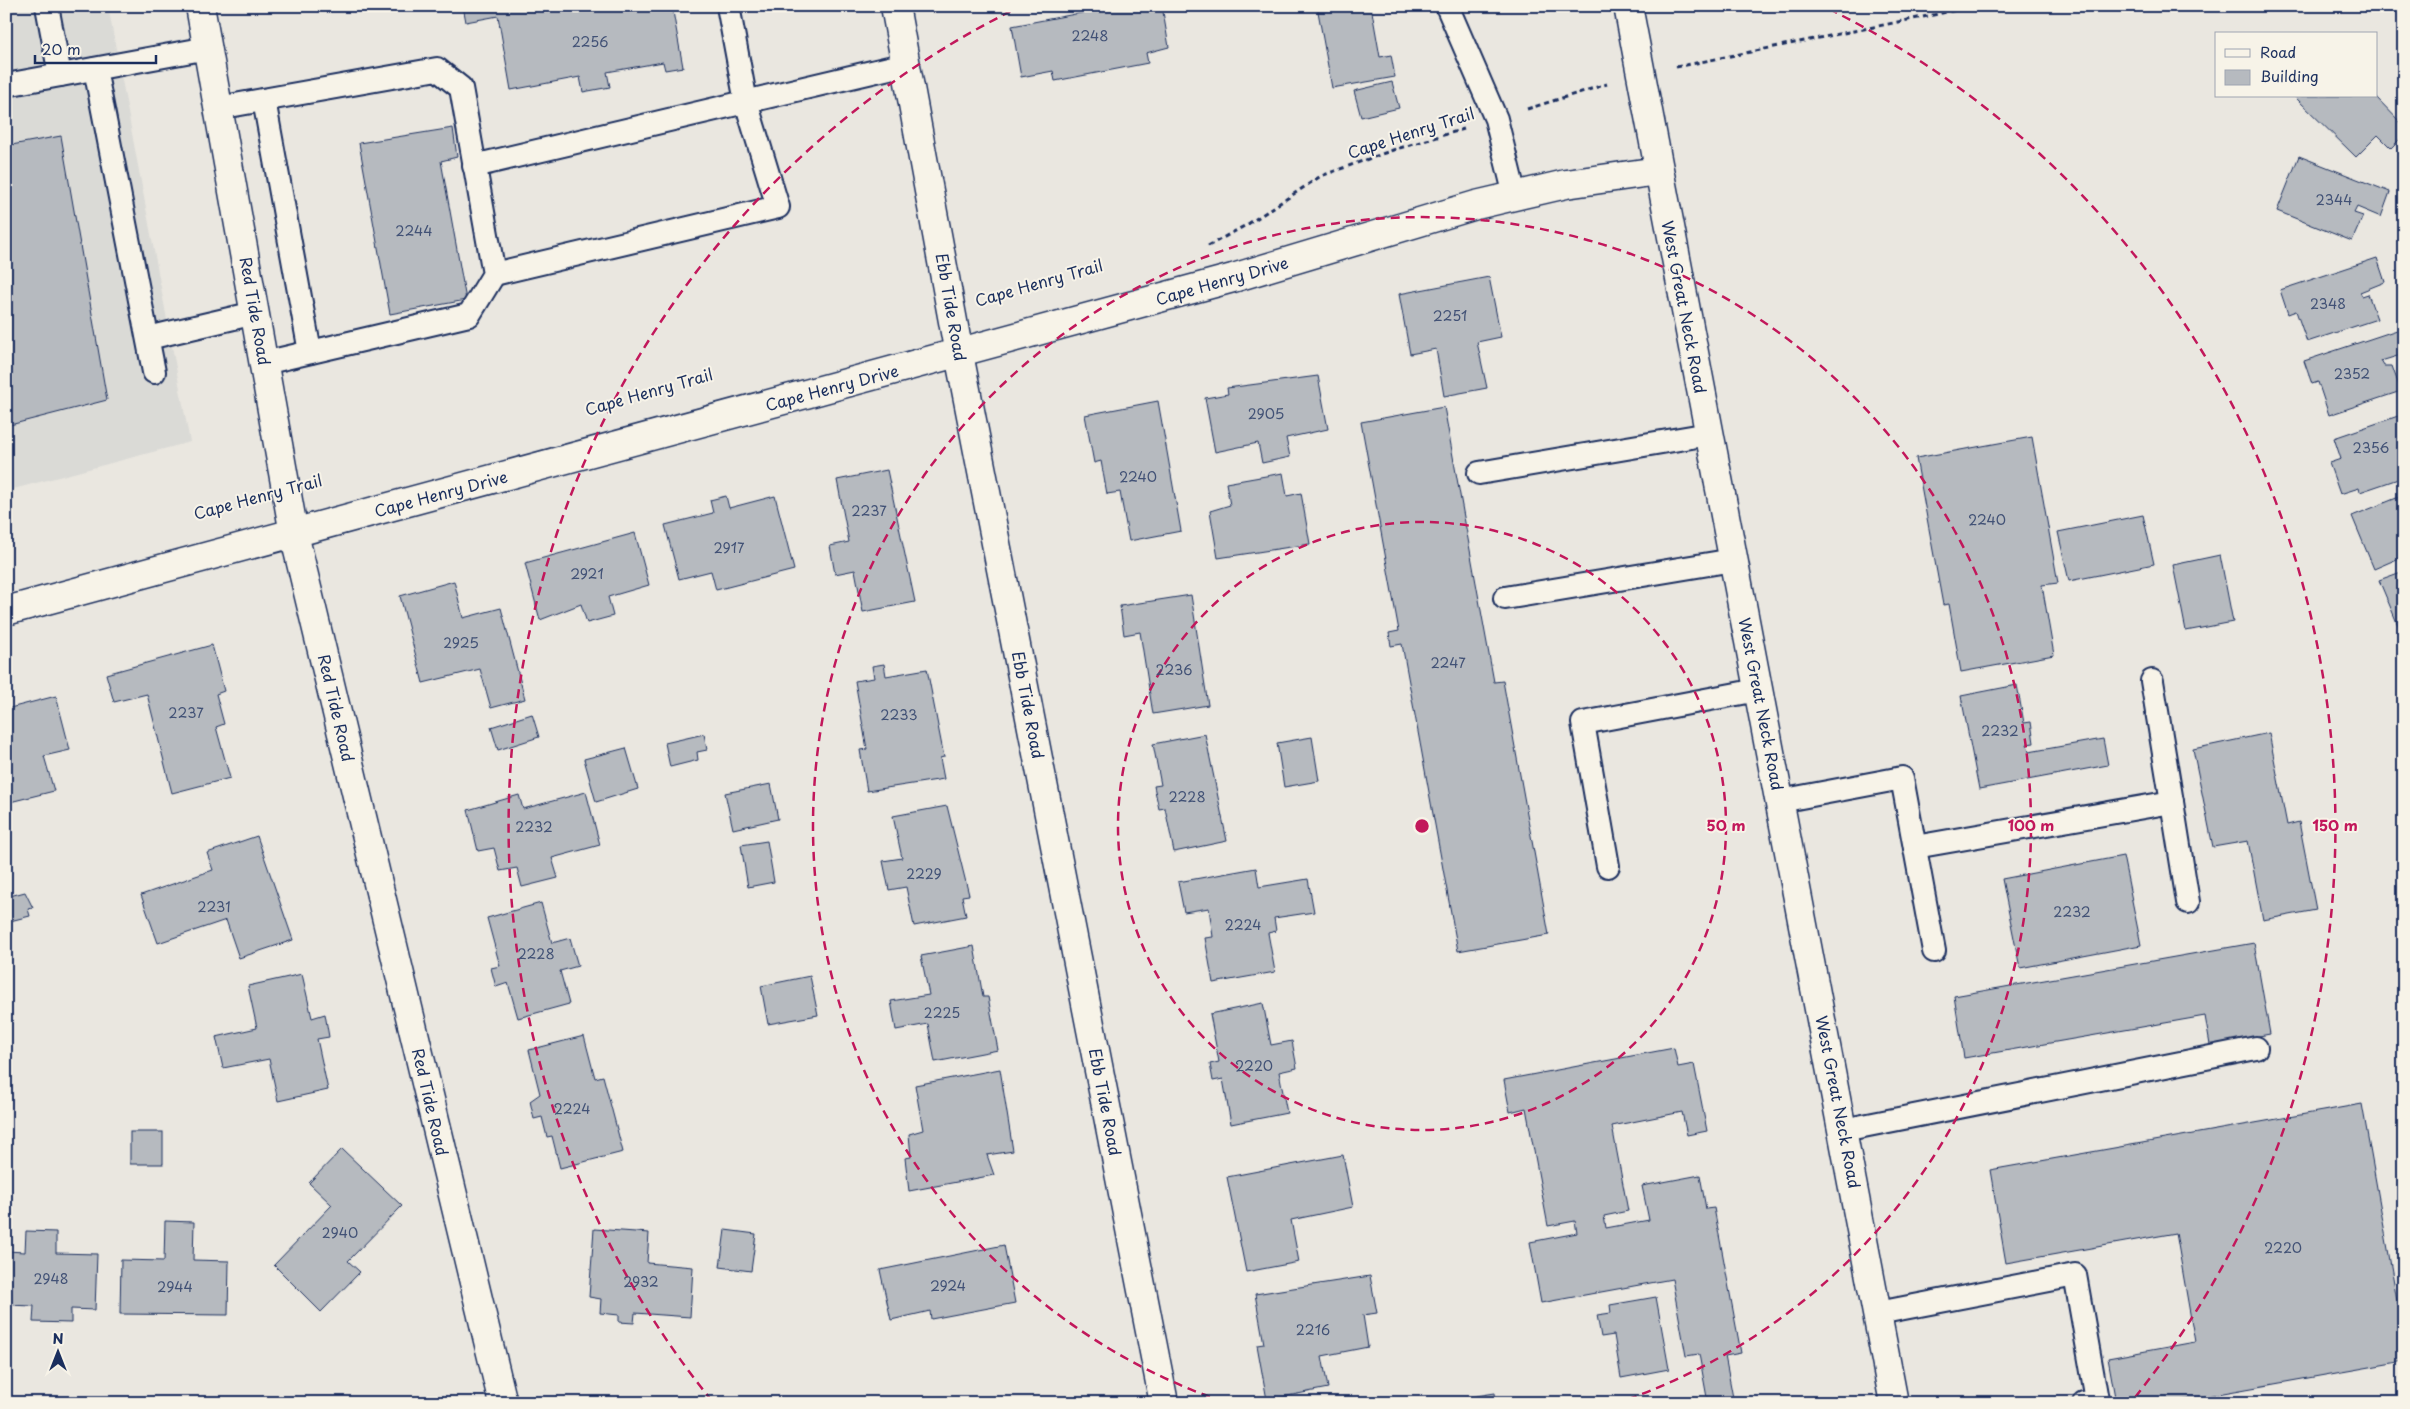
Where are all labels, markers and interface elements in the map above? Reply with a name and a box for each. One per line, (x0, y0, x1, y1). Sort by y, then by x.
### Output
house number: 2248 (1072, 25, 1108, 46)
house number: 2256 (572, 31, 608, 52)
scale bar (35, 32, 156, 64)
legend (2215, 32, 2378, 98)
text: 20 m (42, 37, 81, 60)
text: Road (2260, 40, 2296, 63)
text: Building (2260, 64, 2319, 87)
street label: Cape Henry Trail (1344, 100, 1477, 164)
house number: 2344 (2316, 189, 2352, 210)
street label: West Great Neck Road (1656, 218, 1714, 395)
house number: 2244 (395, 220, 433, 241)
street label: Cape Henry Drive (1153, 250, 1291, 310)
street label: Ebb Tide Road (931, 251, 973, 363)
street label: Cape Henry Trail (972, 252, 1106, 312)
street label: Red Tide Road (235, 255, 277, 367)
house number: 2348 (2310, 293, 2346, 314)
house number: 2251 (1433, 305, 1467, 326)
street label: Cape Henry Drive (762, 358, 901, 416)
street label: Cape Henry Trail (582, 361, 716, 421)
house number: 2352 (2334, 363, 2370, 384)
house number: 2905 (1248, 403, 1284, 424)
house number: 2356 (2353, 437, 2390, 458)
street label: Cape Henry Drive (371, 464, 510, 522)
house number: 2240 (1119, 466, 1157, 487)
street label: Cape Henry Trail (191, 467, 325, 525)
house number: 2237 (851, 500, 887, 521)
house number: 2240 (1968, 509, 2006, 530)
house number: 2917 (714, 537, 745, 558)
house number: 2921 (570, 563, 604, 584)
street label: West Great Neck Road (1733, 615, 1791, 792)
house number: 2925 (443, 632, 479, 653)
street label: Ebb Tide Road (1007, 649, 1051, 761)
street label: Red Tide Road (313, 652, 361, 764)
house number: 2247 (1430, 652, 1466, 673)
house number: 2236 (1155, 659, 1193, 680)
house number: 2237 (168, 702, 204, 723)
house number: 2233 (880, 704, 918, 725)
house number: 2232 (1981, 720, 2019, 741)
house number: 2228 (1168, 786, 1206, 807)
text: 50 m (1707, 813, 1745, 836)
text: 100 m (2008, 813, 2054, 836)
text: 150 m (2312, 813, 2358, 836)
house number: 2232 (515, 816, 553, 837)
centre of rings (1413, 817, 1431, 835)
house number: 2229 (906, 863, 942, 884)
house number: 2231 (197, 896, 231, 917)
house number: 2232 (2053, 901, 2091, 922)
house number: 2224 (1225, 914, 1261, 935)
house number: 2228 (517, 943, 555, 964)
house number: 2225 (924, 1002, 960, 1023)
street label: West Great Neck Road (1810, 1013, 1868, 1190)
street label: Red Tide Road (407, 1046, 455, 1158)
street label: Ebb Tide Road (1084, 1046, 1128, 1158)
house number: 2220 (1235, 1055, 1273, 1076)
house number: 2224 (554, 1098, 590, 1119)
house number: 2940 (322, 1222, 358, 1243)
house number: 2220 (2264, 1237, 2302, 1258)
house number: 2948 (34, 1268, 68, 1289)
house number: 2932 (623, 1271, 659, 1292)
house number: 2924 (930, 1275, 966, 1296)
house number: 2944 (157, 1276, 193, 1297)
house number: 2216 (1296, 1319, 1330, 1340)
north arrow (32, 1326, 82, 1376)
text: N (52, 1328, 64, 1349)

